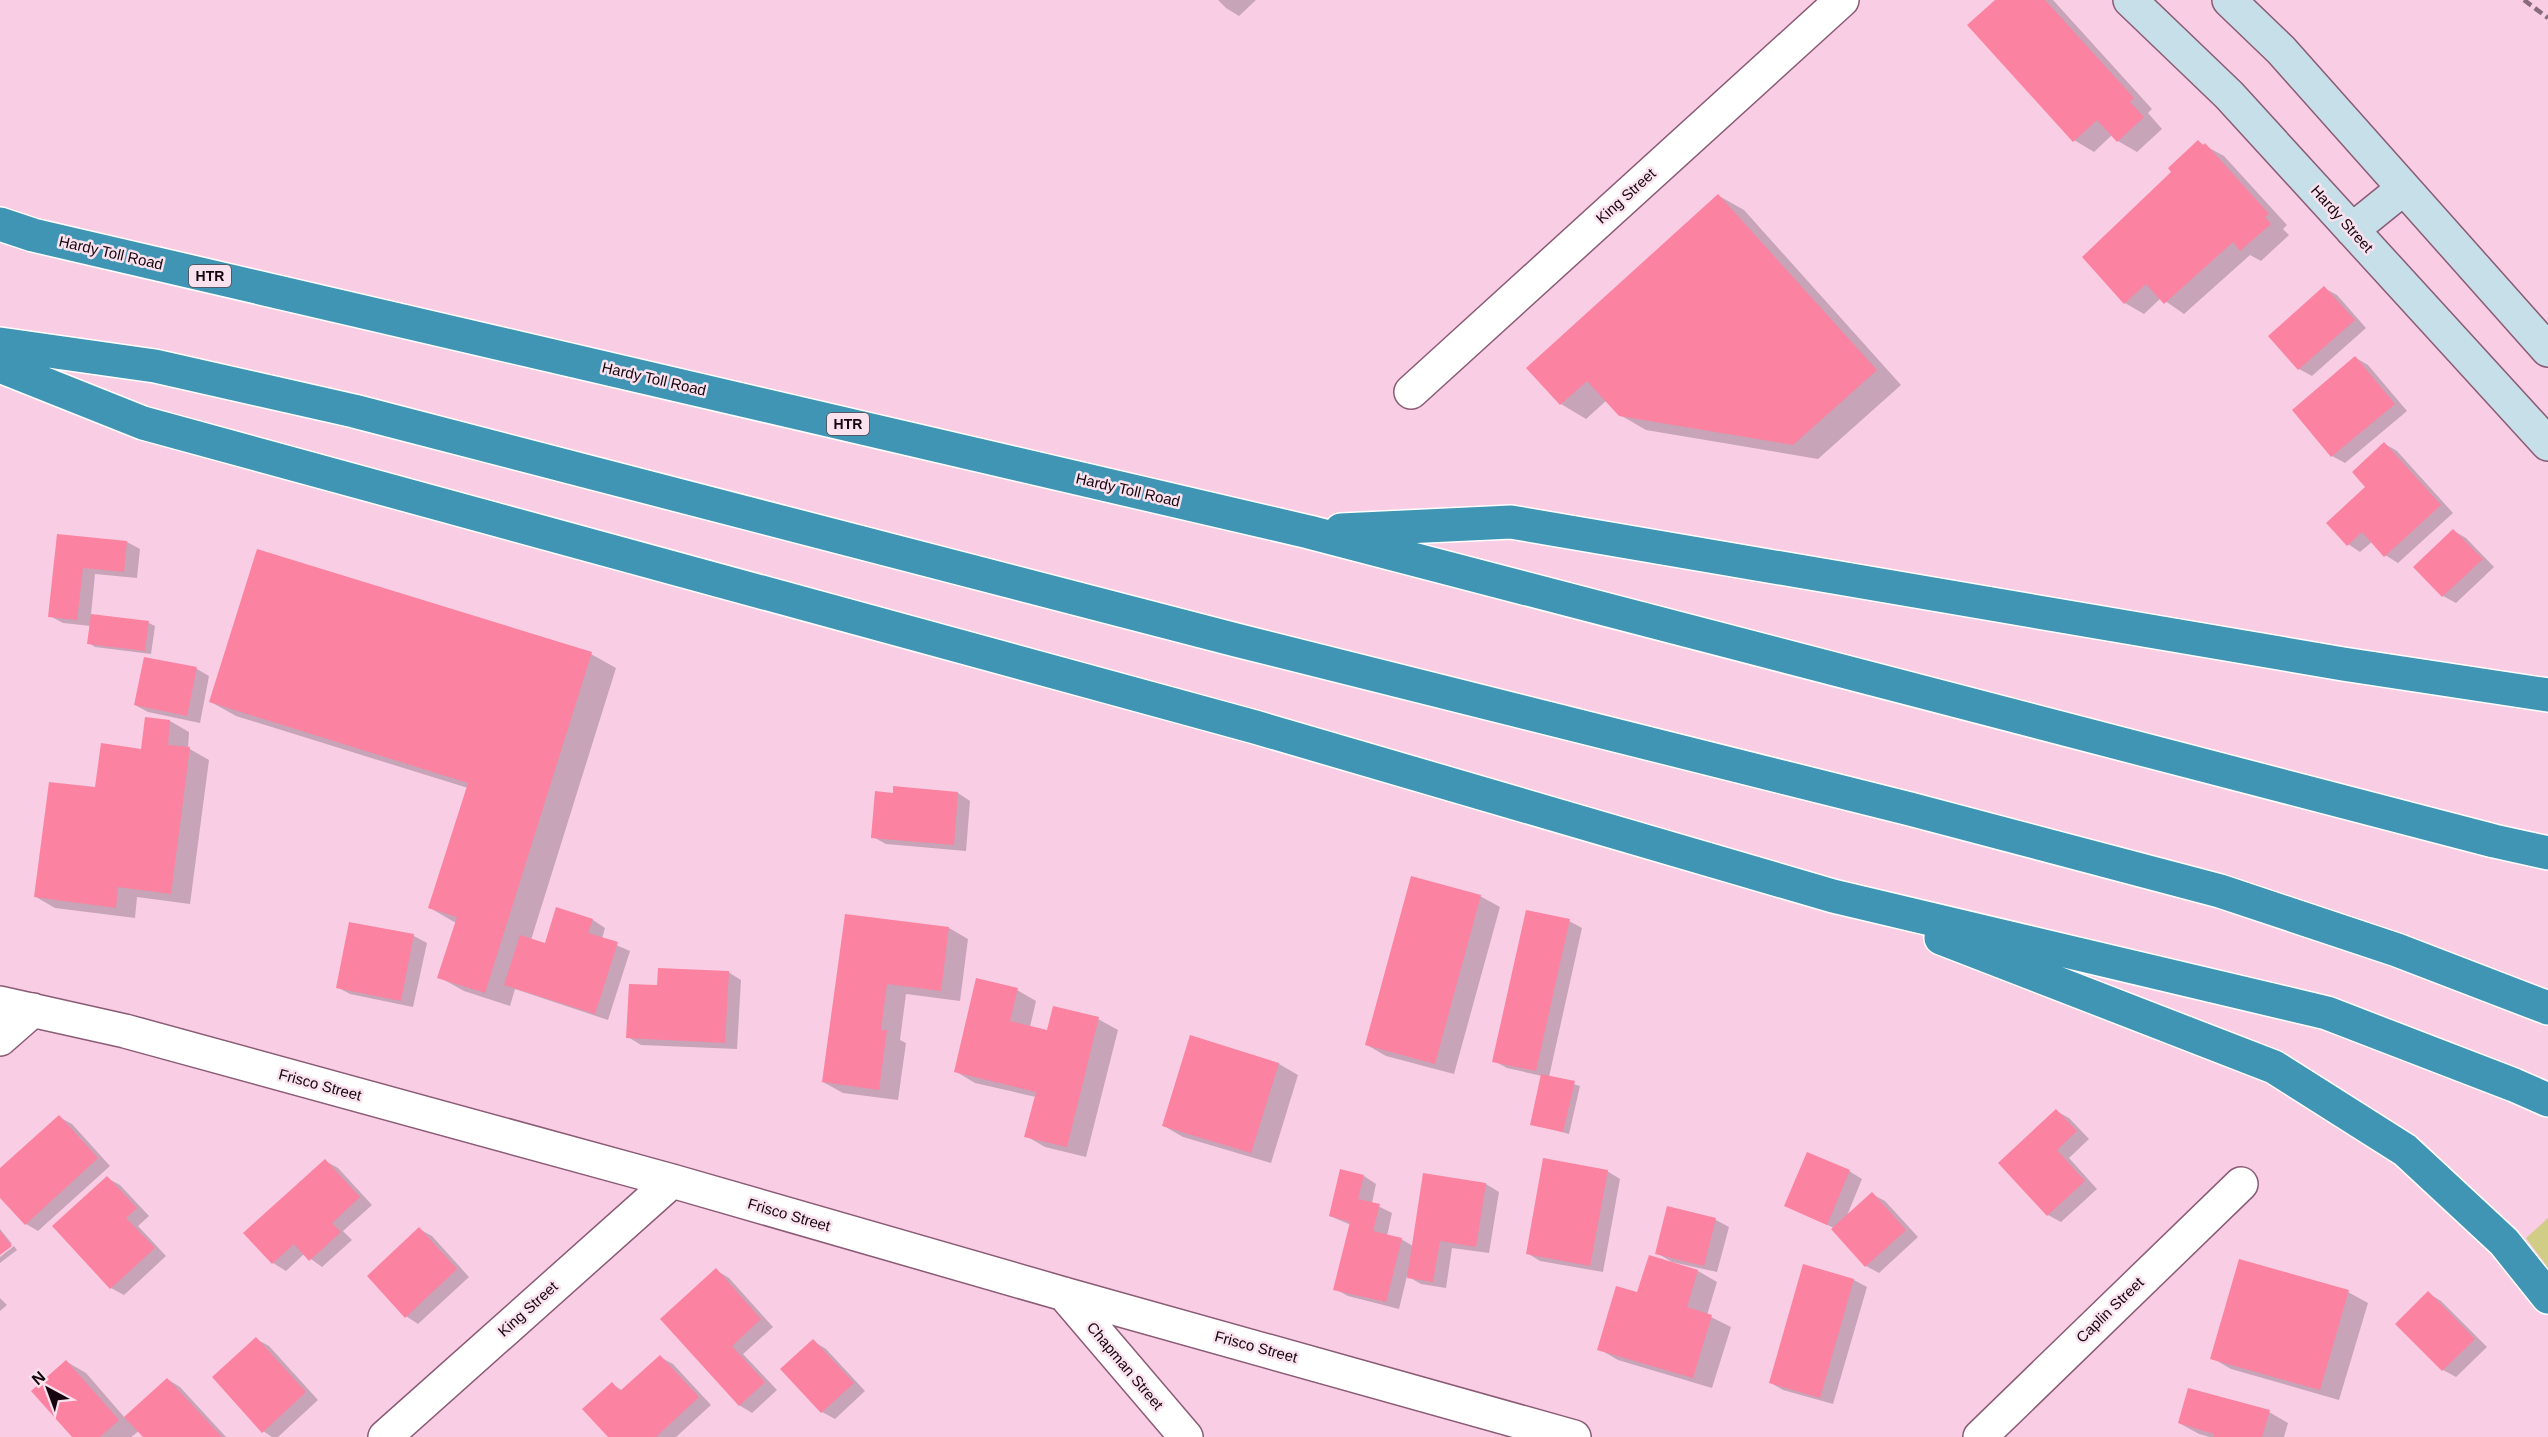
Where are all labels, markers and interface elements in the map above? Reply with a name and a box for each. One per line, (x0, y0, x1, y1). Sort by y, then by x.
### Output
street label: King Street (1592, 164, 1660, 227)
street label: Hardy Street (2308, 182, 2377, 256)
street label: Hardy Toll Road (57, 232, 165, 273)
road number: HTR (189, 265, 231, 287)
street label: Hardy Toll Road (600, 358, 708, 399)
road number: HTR (827, 413, 869, 435)
street label: Hardy Toll Road (1074, 469, 1182, 510)
street label: Frisco Street (277, 1065, 364, 1104)
street label: Frisco Street (746, 1195, 833, 1235)
street label: Caplin Street (2073, 1273, 2147, 1346)
street label: King Street (494, 1277, 562, 1340)
street label: Chapman Street (1084, 1318, 1168, 1414)
street label: Frisco Street (1213, 1327, 1300, 1366)
north arrow (18, 1359, 78, 1419)
text: N (29, 1368, 48, 1388)

